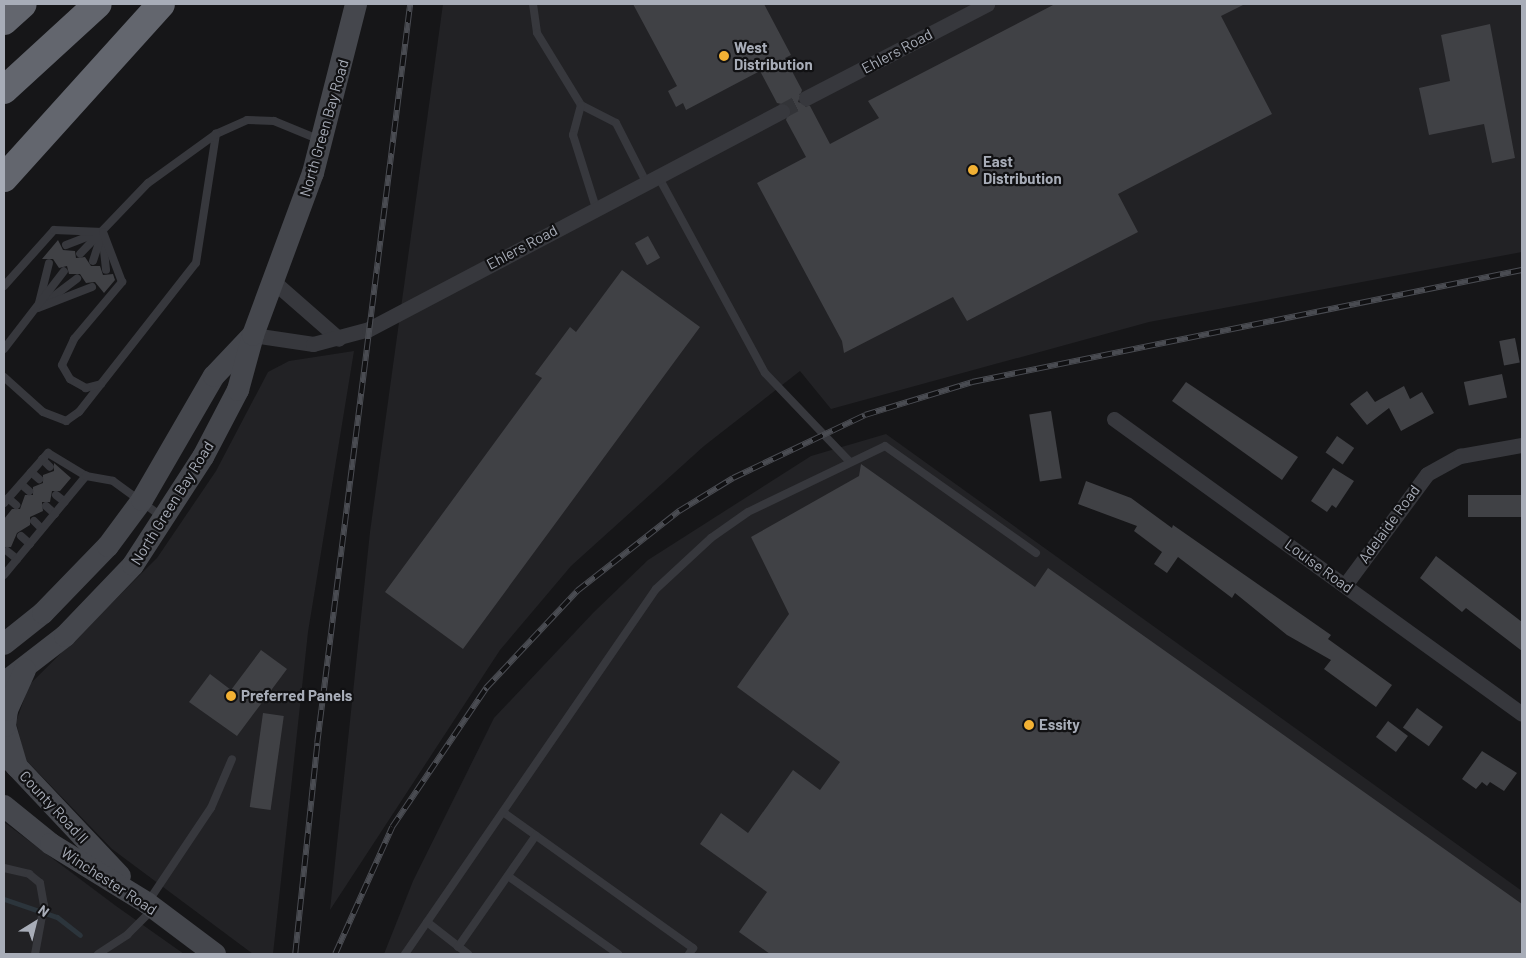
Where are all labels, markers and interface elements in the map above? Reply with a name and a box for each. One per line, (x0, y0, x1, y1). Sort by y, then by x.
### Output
street label: Ehlers Road (859, 25, 935, 77)
place label: West Distribution (734, 38, 813, 73)
marker: West Distribution (718, 50, 730, 62)
street label: North Green Bay Road (296, 57, 352, 199)
place label: East Distribution (983, 152, 1062, 187)
marker: East Distribution (967, 164, 979, 176)
street label: Ehlers Road (484, 221, 560, 273)
street label: North Green Bay Road (127, 438, 217, 568)
street label: Adelaide Road (1355, 481, 1423, 567)
street label: Louise Road (1281, 535, 1357, 597)
place label: Preferred Panels (241, 687, 352, 705)
marker: Preferred Panels (225, 690, 237, 702)
place label: Essity (1039, 716, 1080, 734)
marker: Essity (1023, 719, 1035, 731)
street label: County Road II (16, 767, 92, 847)
street label: Winchester Road (58, 843, 160, 919)
north arrow (10, 898, 60, 948)
text: N (35, 901, 53, 920)

